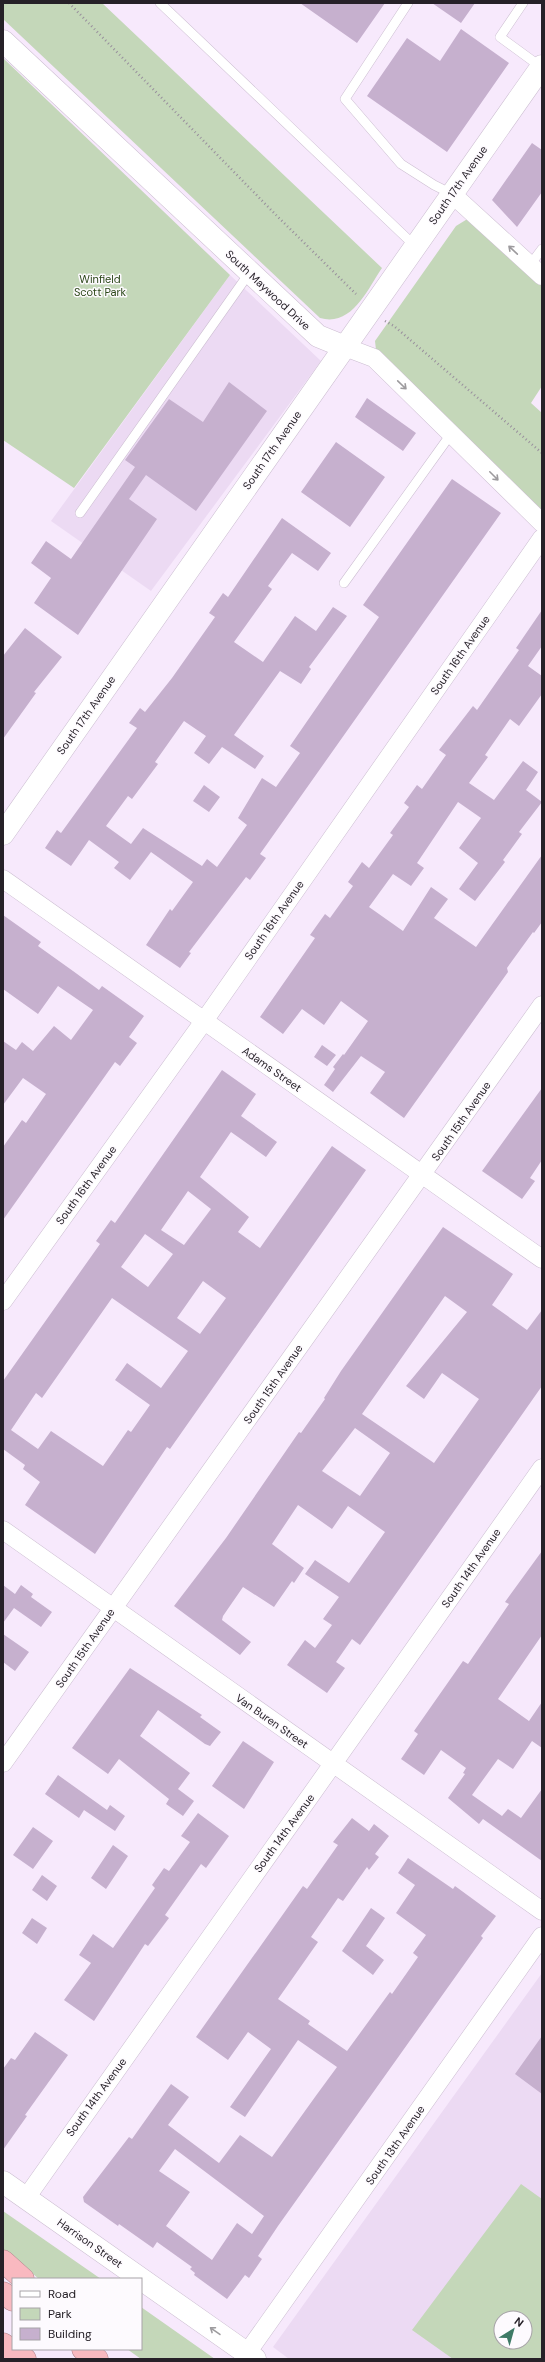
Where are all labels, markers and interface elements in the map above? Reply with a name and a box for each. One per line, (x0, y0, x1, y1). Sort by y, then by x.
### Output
street label: South 17th Avenue (426, 143, 490, 227)
one-way arrow (508, 245, 518, 255)
street label: South Maywood Drive (223, 247, 313, 333)
park label: Winfield Scott Park (74, 272, 127, 299)
one-way arrow (397, 380, 407, 390)
street label: South 17th Avenue (240, 408, 304, 492)
one-way arrow (489, 472, 499, 481)
street label: South 16th Avenue (427, 612, 493, 698)
street label: South 17th Avenue (54, 673, 118, 757)
street label: South 16th Avenue (241, 877, 307, 963)
street label: Adams Street (240, 1043, 304, 1095)
street label: South 15th Avenue (428, 1079, 494, 1163)
street label: South 16th Avenue (53, 1143, 119, 1227)
street label: South 15th Avenue (240, 1342, 306, 1426)
street label: South 14th Avenue (438, 1526, 504, 1610)
street label: South 15th Avenue (52, 1606, 118, 1690)
street label: Van Buren Street (233, 1691, 311, 1751)
street label: South 14th Avenue (251, 1791, 317, 1875)
street label: South 14th Avenue (63, 2055, 129, 2139)
street label: South 13th Avenue (362, 2103, 428, 2187)
street label: Harrison Street (55, 2215, 125, 2271)
legend (12, 2278, 142, 2350)
text: Road (48, 2286, 76, 2302)
text: Park (48, 2306, 72, 2322)
north arrow (493, 2310, 533, 2350)
text: N (512, 2314, 526, 2330)
text: Building (48, 2326, 92, 2342)
one-way arrow (210, 2327, 221, 2335)

